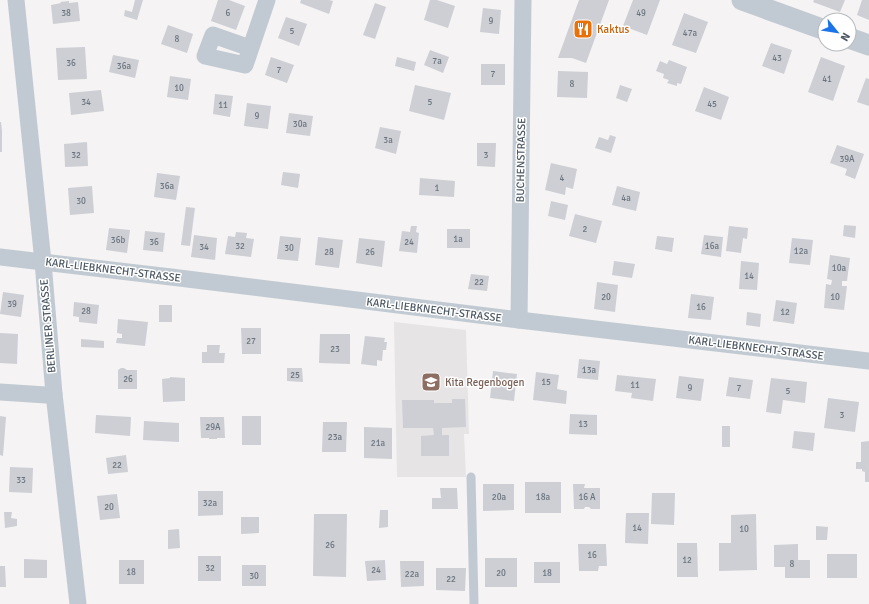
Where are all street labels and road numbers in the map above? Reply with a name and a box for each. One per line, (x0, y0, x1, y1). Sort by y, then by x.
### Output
street label: BUCHENSTRASSE (514, 118, 528, 202)
street label: KARL-LIEBKNECHT-STRASSE (45, 255, 181, 285)
street label: BERLINER STRASSE (37, 279, 59, 373)
street label: KARL-LIEBKNECHT-STRASSE (366, 295, 502, 325)
street label: KARL-LIEBKNECHT-STRASSE (688, 333, 824, 363)

